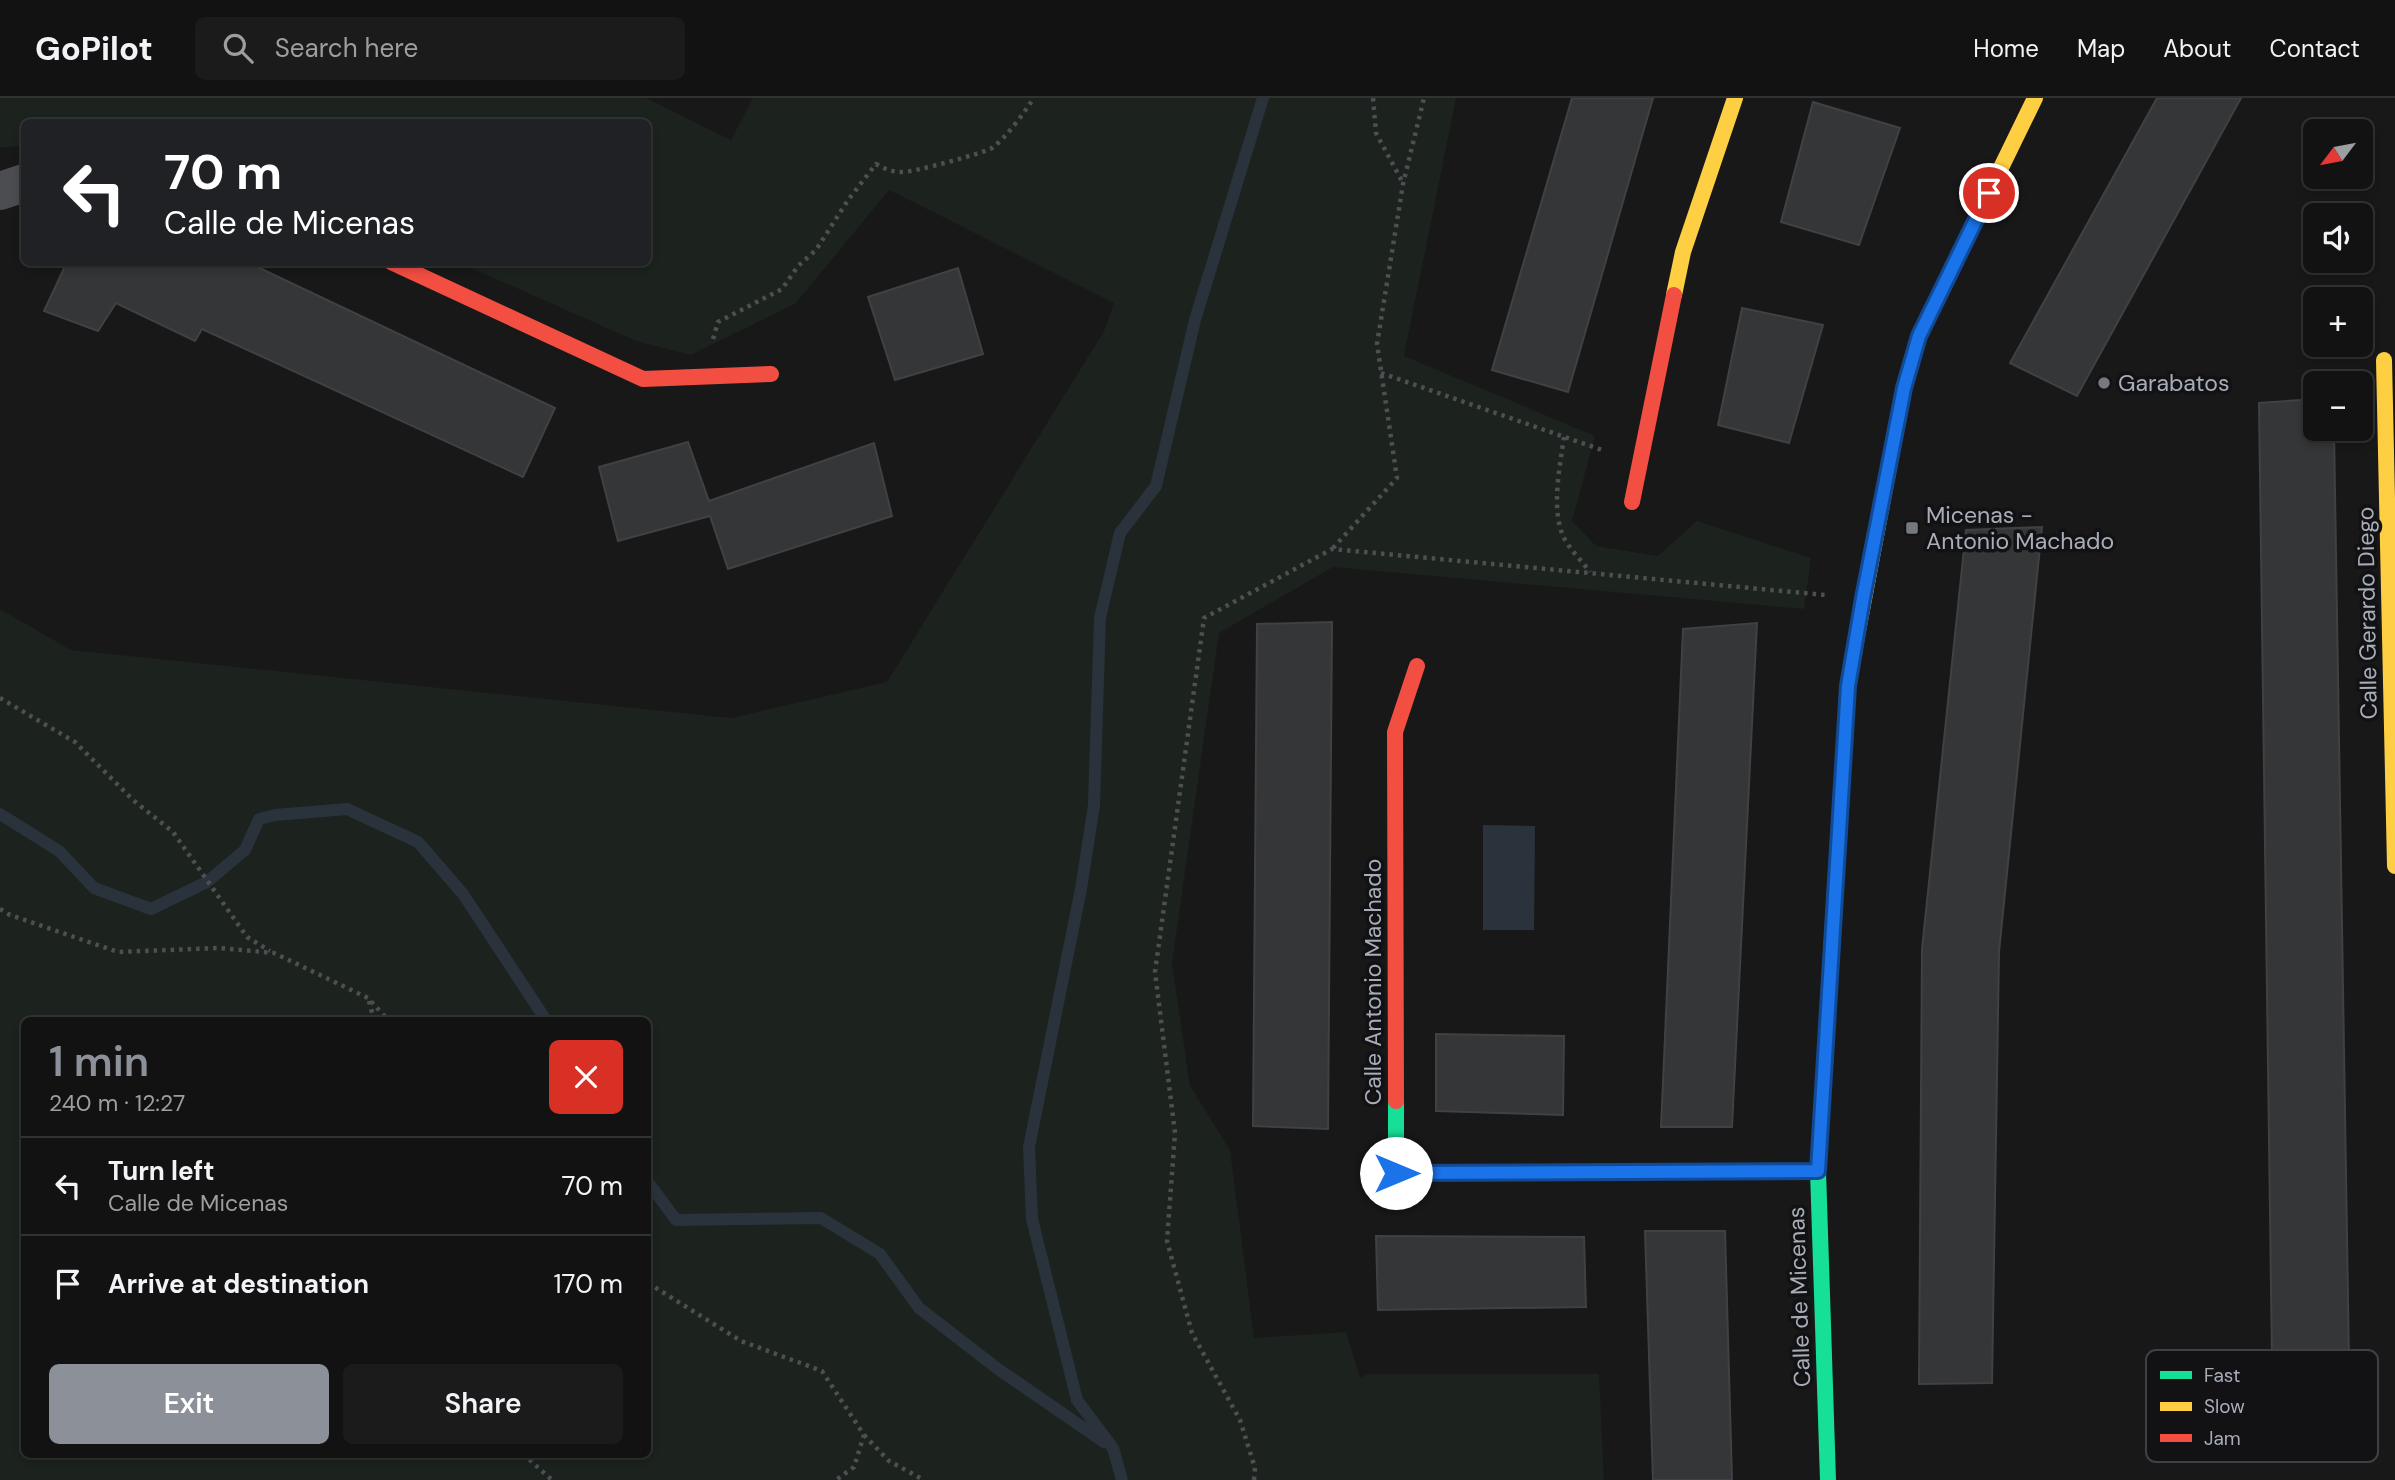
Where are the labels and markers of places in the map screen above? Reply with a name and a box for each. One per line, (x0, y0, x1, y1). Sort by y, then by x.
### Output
pin (1959, 163, 2019, 223)
place label: Garabatos (2118, 368, 2229, 398)
marker: Garabatos (2096, 375, 2112, 391)
place label: Micenas - Antonio Machado (1926, 500, 2114, 556)
marker: Micenas - Antonio Machado (1904, 520, 1920, 536)

